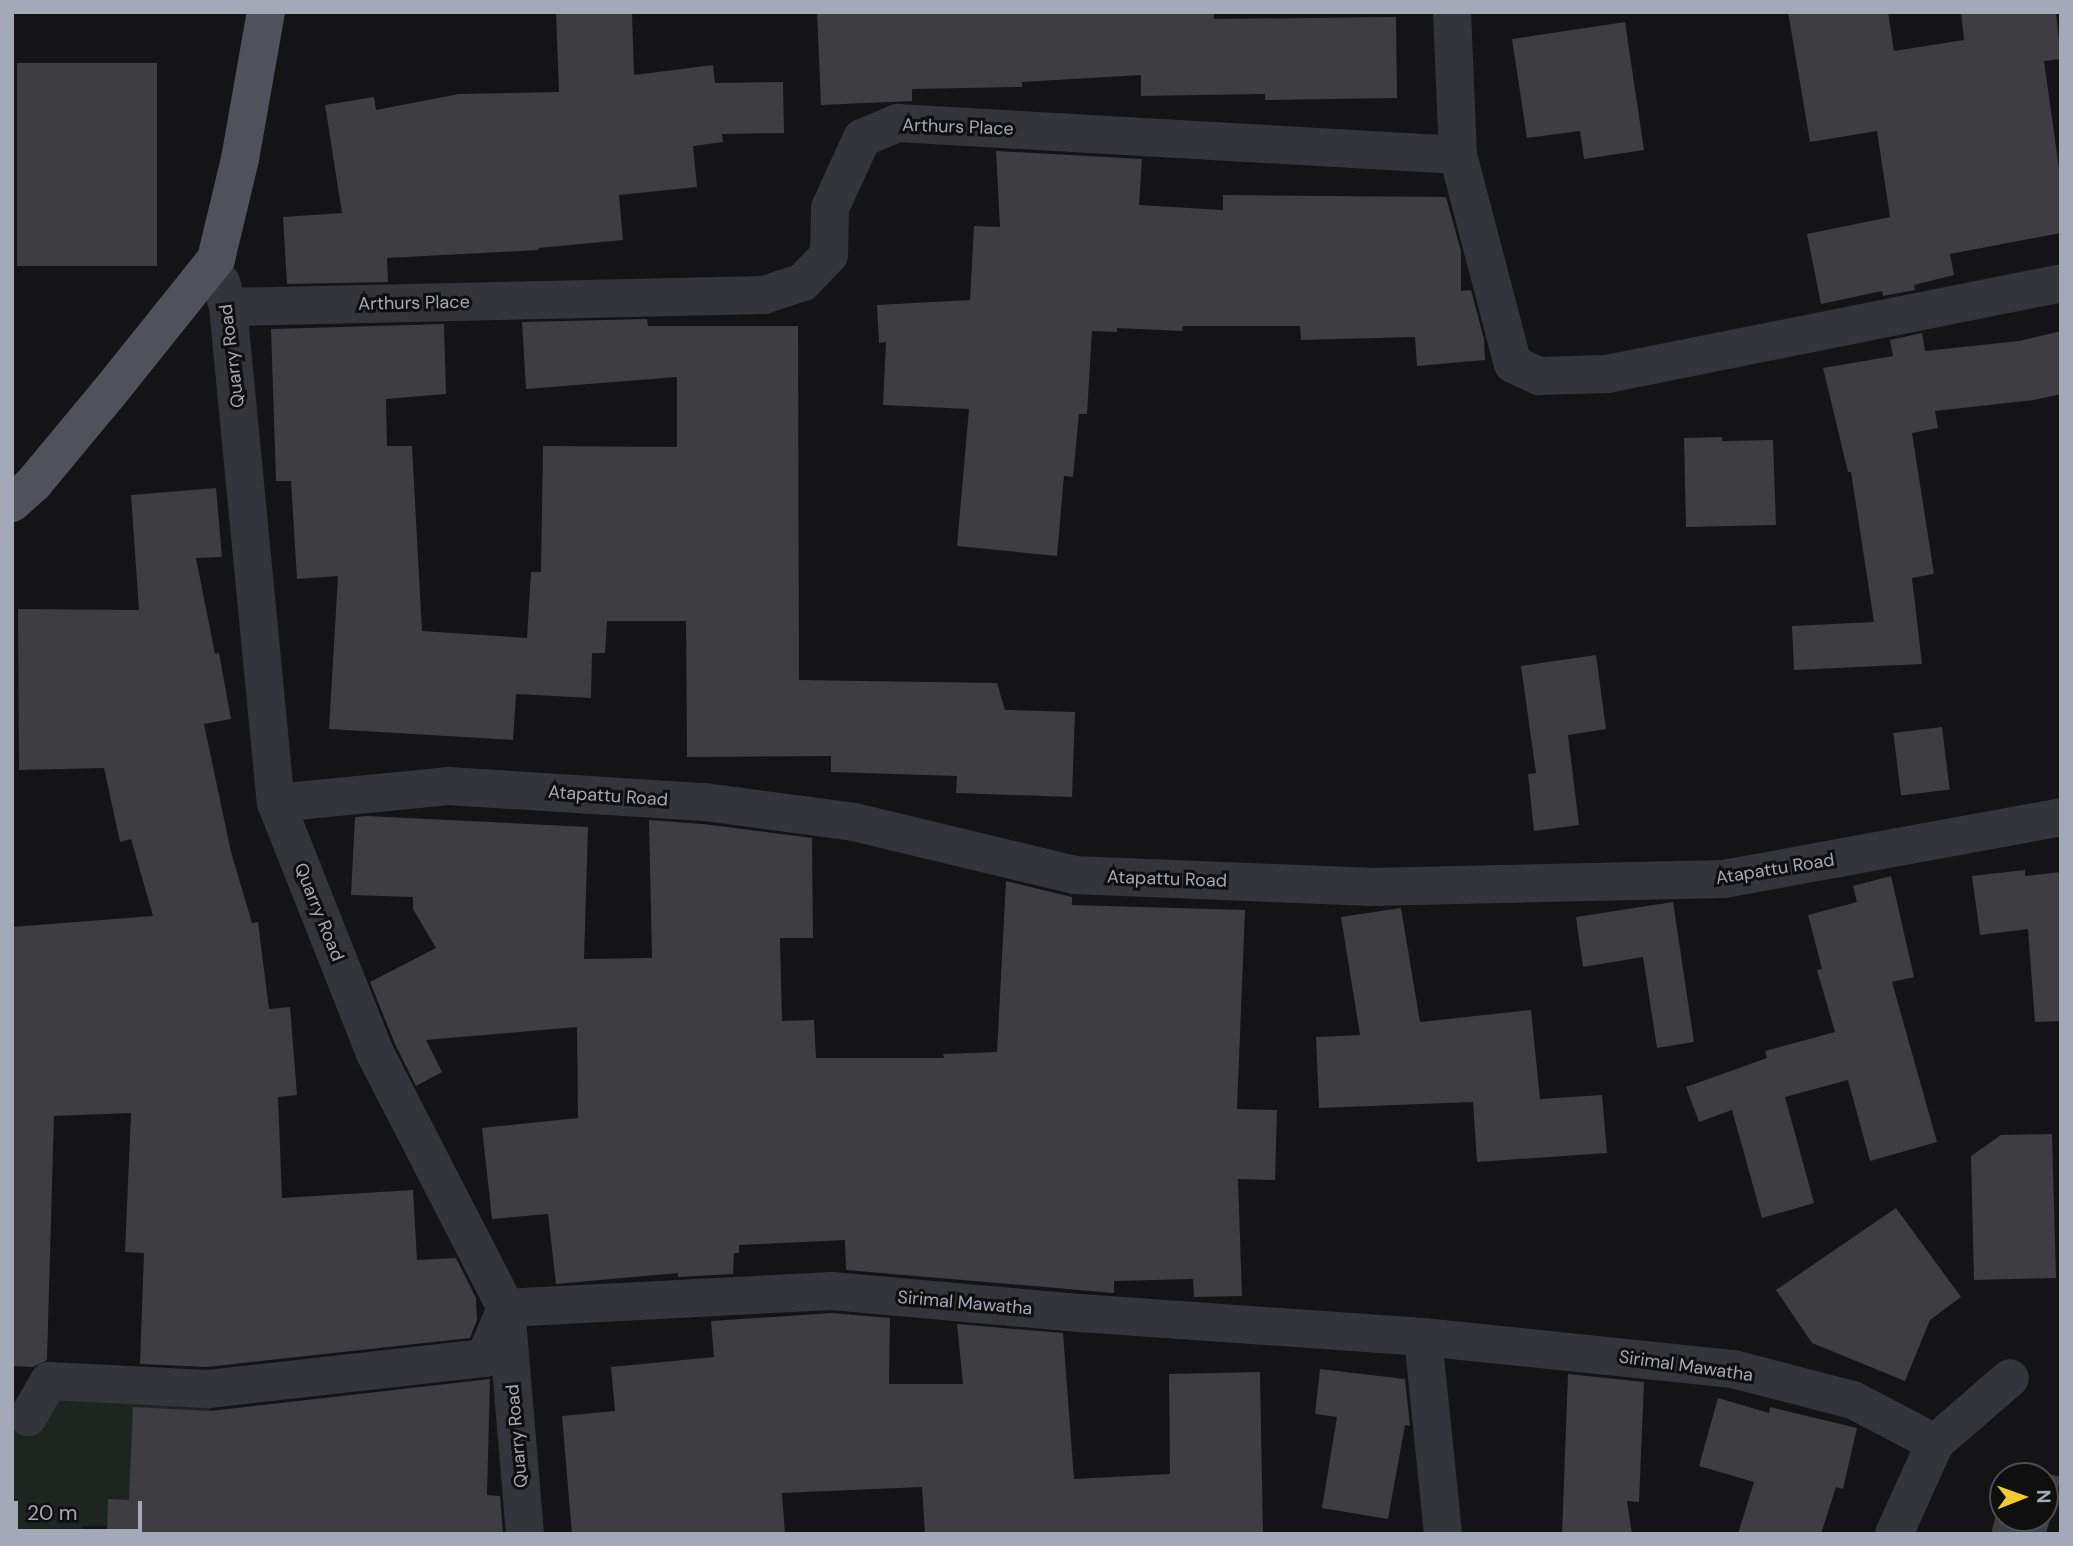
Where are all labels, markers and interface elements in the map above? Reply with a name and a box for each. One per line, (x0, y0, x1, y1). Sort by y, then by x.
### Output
street label: Arthurs Place (902, 114, 1014, 140)
street label: Arthurs Place (358, 291, 470, 315)
street label: Quarry Road (215, 303, 249, 409)
street label: Atapattu Road (547, 781, 669, 811)
street label: Atapattu Road (1714, 849, 1836, 889)
street label: Quarry Road (289, 860, 349, 964)
street label: Atapattu Road (1107, 866, 1227, 892)
street label: Sirimal Mawatha (897, 1286, 1033, 1320)
street label: Sirimal Mawatha (1618, 1346, 1754, 1386)
street label: Quarry Road (502, 1383, 532, 1489)
north arrow (1989, 1462, 2059, 1532)
scale bar (18, 1486, 145, 1530)
text: N (2031, 1490, 2056, 1504)
text: 20 m (27, 1499, 78, 1527)

